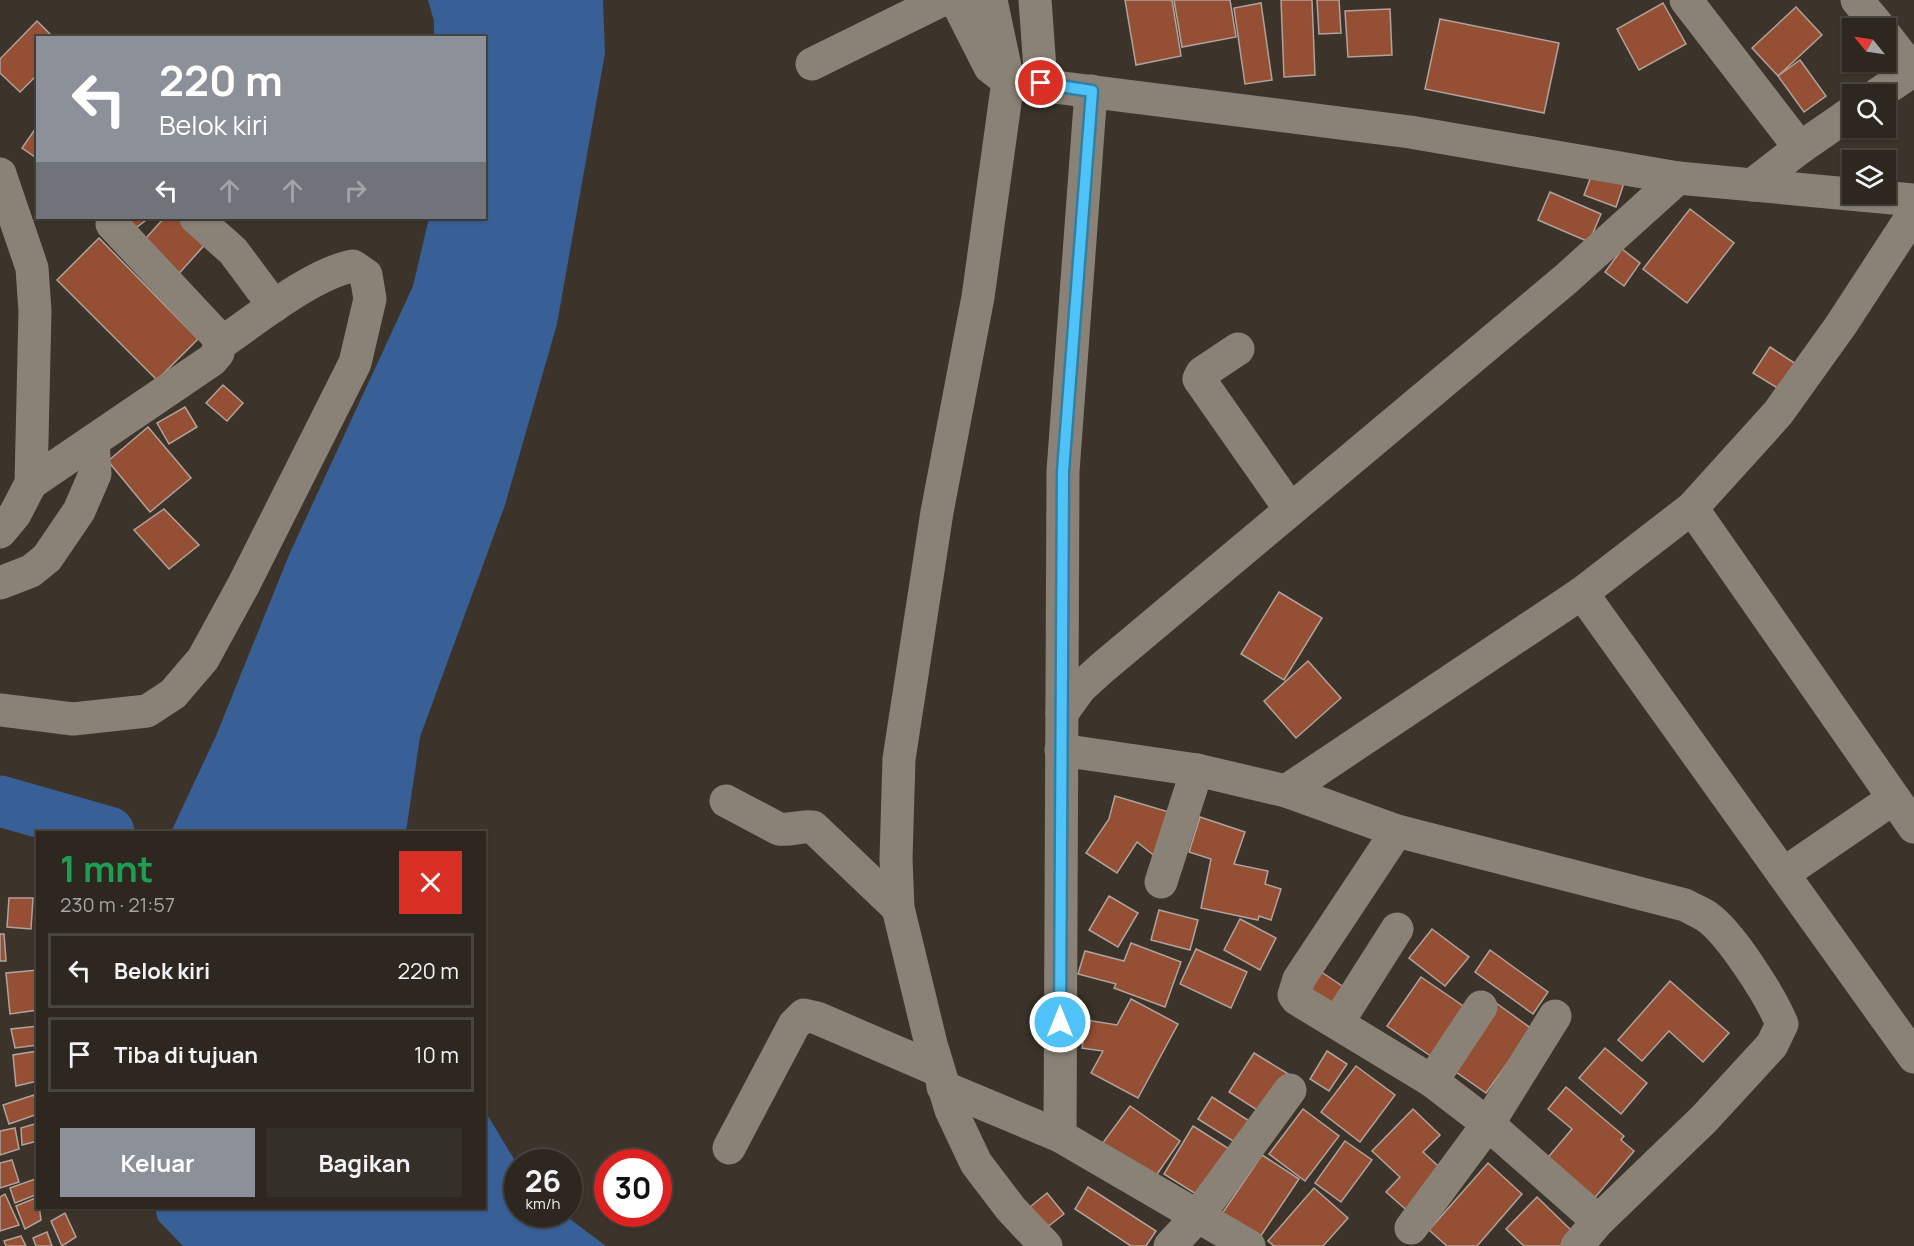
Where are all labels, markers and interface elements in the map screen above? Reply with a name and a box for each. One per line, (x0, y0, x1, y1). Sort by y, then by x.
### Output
north arrow (1842, 18, 1896, 72)
map controls (1842, 18, 1896, 204)
text: 220 m (159, 51, 283, 109)
pin (1015, 57, 1066, 108)
icon: left (60, 60, 138, 138)
icon: arrive (1024, 66, 1057, 99)
button: search (1842, 84, 1896, 138)
text: Belok kiri (159, 106, 268, 143)
button: layers (1842, 150, 1896, 204)
icon: left (150, 174, 183, 207)
icon: ahead (213, 174, 246, 207)
icon: ahead (276, 174, 309, 207)
icon: right (339, 174, 372, 207)
text: 1 mnt (60, 844, 153, 893)
button: close (399, 851, 462, 914)
text: 230 m · 21:57 (60, 891, 175, 918)
icon: left (63, 954, 96, 987)
text: Belok kiri (114, 956, 210, 986)
text: 220 m (397, 956, 459, 986)
position arrow (1028, 990, 1092, 1054)
icon: arrive (63, 1038, 96, 1071)
text: Tiba di tujuan (114, 1040, 258, 1070)
text: 10 m (414, 1040, 459, 1070)
button: Keluar (60, 1128, 255, 1197)
button: Bagikan (267, 1128, 462, 1197)
speed limit sign: 30 (594, 1149, 672, 1227)
text: 26 (525, 1160, 561, 1201)
text: km/h (526, 1193, 560, 1214)

